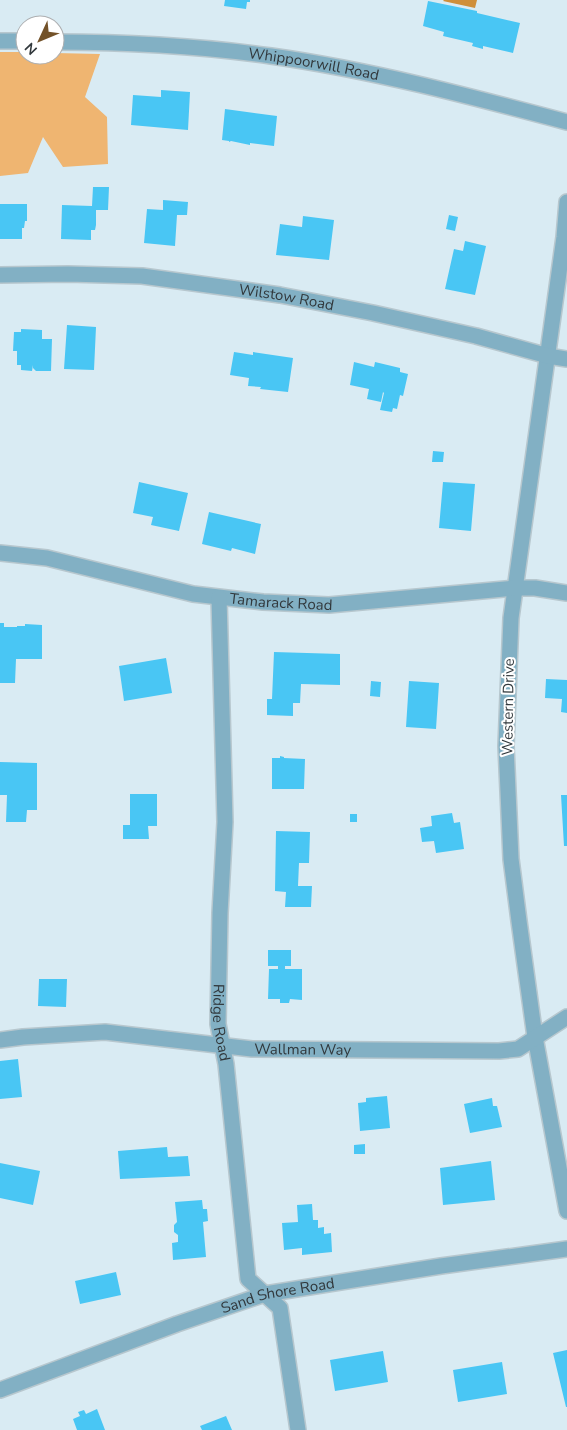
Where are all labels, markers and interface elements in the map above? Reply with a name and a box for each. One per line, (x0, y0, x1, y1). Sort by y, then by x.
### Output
north arrow (15, 15, 65, 65)
text: N (21, 38, 41, 59)
street label: Whippoorwill Road (247, 43, 381, 85)
street label: Wilstow Road (238, 279, 336, 315)
street label: Tamarack Road (228, 588, 333, 615)
street label: Western Drive (497, 658, 519, 756)
street label: Ridge Road (208, 984, 235, 1063)
street label: Wallman Way (254, 1039, 352, 1060)
street label: Sand Shore Road (218, 1273, 336, 1318)

